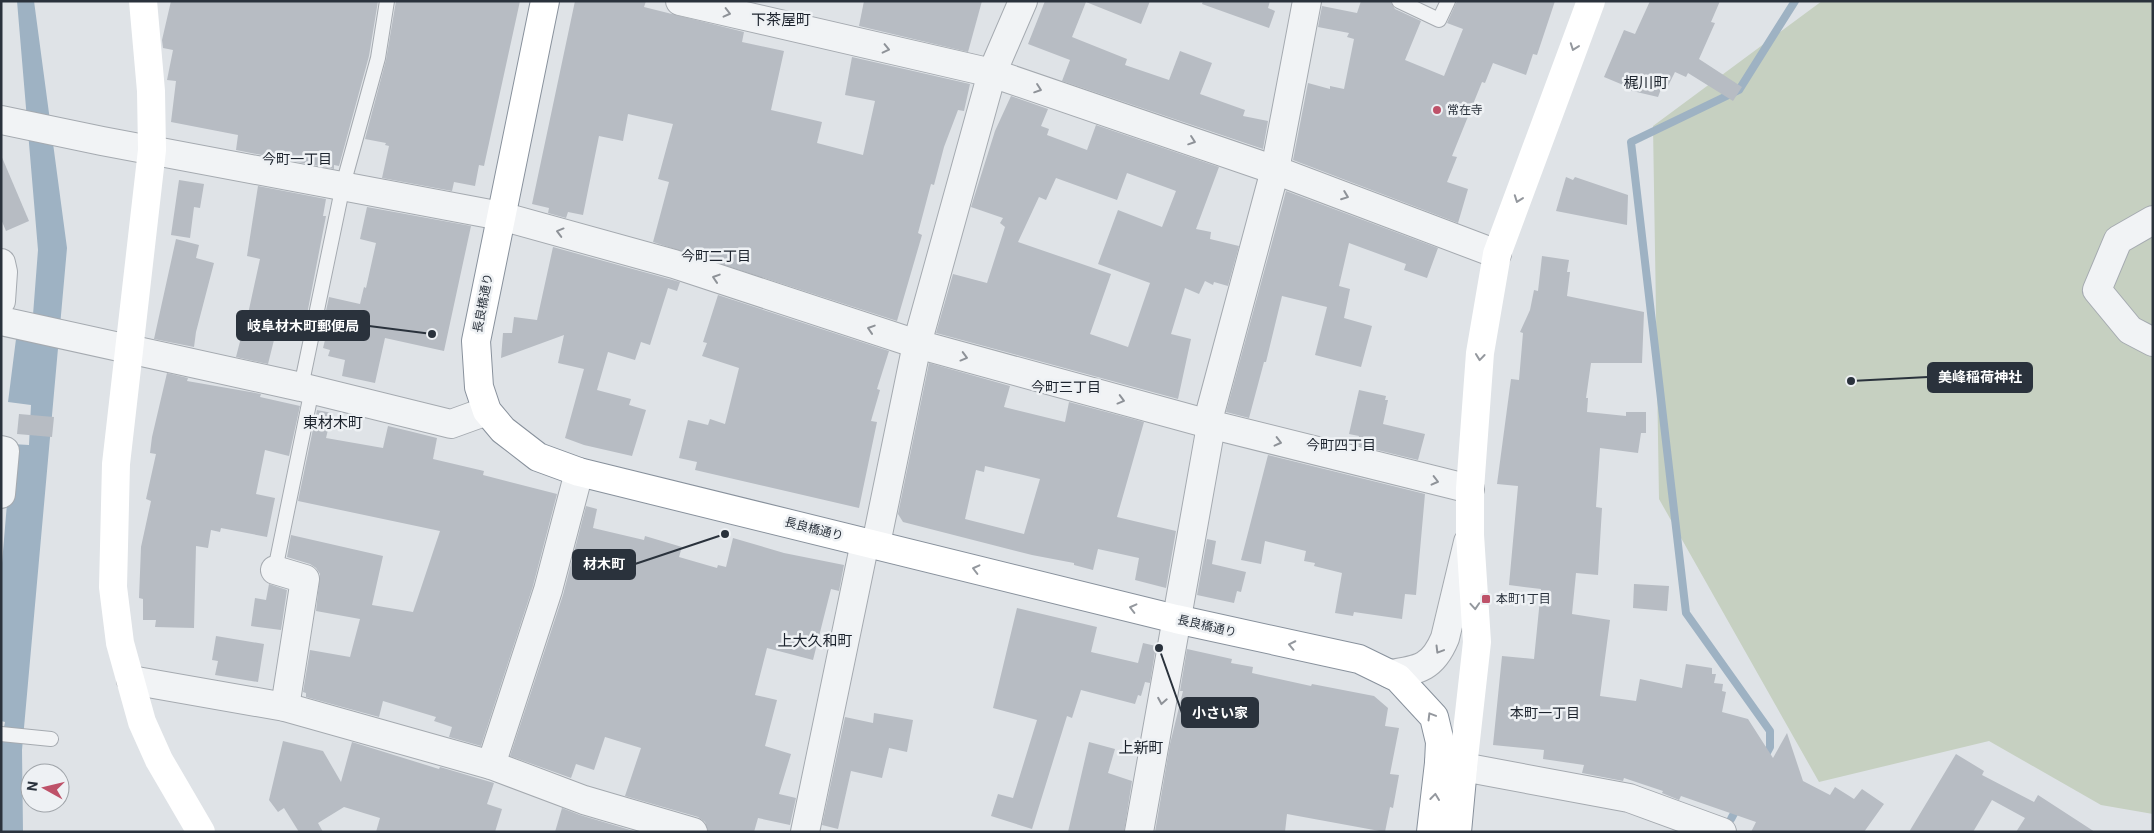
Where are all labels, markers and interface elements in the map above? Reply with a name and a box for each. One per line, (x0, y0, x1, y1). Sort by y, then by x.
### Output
one-way arrow (723, 7, 732, 18)
district label: 下茶屋町 (751, 11, 811, 29)
one-way arrow (1570, 42, 1580, 51)
one-way arrow (881, 43, 890, 54)
district label: 梶川町 (1623, 74, 1669, 92)
one-way arrow (1034, 83, 1042, 93)
place label: 常在寺 (1447, 103, 1483, 117)
marker: 常在寺 (1431, 104, 1443, 116)
one-way arrow (1187, 136, 1196, 146)
district label: 今町一丁目 (262, 151, 332, 167)
one-way arrow (1340, 190, 1349, 200)
one-way arrow (1514, 195, 1524, 203)
one-way arrow (557, 228, 565, 238)
district label: 今町二丁目 (681, 248, 751, 264)
street label: 長良橋通り (470, 272, 496, 334)
one-way arrow (713, 273, 721, 283)
callout: 岐阜材木町郵便局 (237, 311, 369, 340)
text: 岐阜材木町郵便局 (247, 318, 359, 334)
one-way arrow (867, 324, 875, 334)
one-way arrow (959, 351, 967, 361)
one-way arrow (1475, 353, 1486, 361)
callout: 美峰稲荷神社 (1928, 363, 2032, 392)
text: 美峰稲荷神社 (1938, 369, 2022, 385)
district label: 今町三丁目 (1031, 379, 1101, 395)
one-way arrow (1116, 394, 1125, 405)
district label: 東材木町 (303, 414, 363, 432)
one-way arrow (1273, 436, 1281, 446)
district label: 今町四丁目 (1306, 437, 1376, 453)
one-way arrow (1431, 475, 1440, 486)
street label: 長良橋通り (783, 515, 845, 543)
callout: 材木町 (573, 550, 635, 579)
text: 材木町 (583, 556, 625, 572)
one-way arrow (971, 564, 980, 575)
place label: 本町1丁目 (1496, 592, 1551, 606)
marker: 本町1丁目 (1480, 593, 1492, 605)
one-way arrow (1469, 602, 1480, 610)
one-way arrow (1129, 603, 1138, 614)
street label: 長良橋通り (1176, 612, 1238, 640)
district label: 上大久和町 (777, 632, 853, 650)
one-way arrow (1287, 640, 1296, 651)
one-way arrow (1435, 644, 1445, 653)
one-way arrow (1157, 697, 1167, 706)
callout: 小さい家 (1182, 698, 1258, 727)
text: 小さい家 (1192, 705, 1248, 721)
district label: 本町一丁目 (1510, 705, 1580, 721)
one-way arrow (1427, 712, 1437, 721)
district label: 上新町 (1118, 739, 1164, 757)
north arrow (20, 763, 70, 813)
text: N (24, 780, 41, 792)
one-way arrow (1429, 793, 1440, 801)

